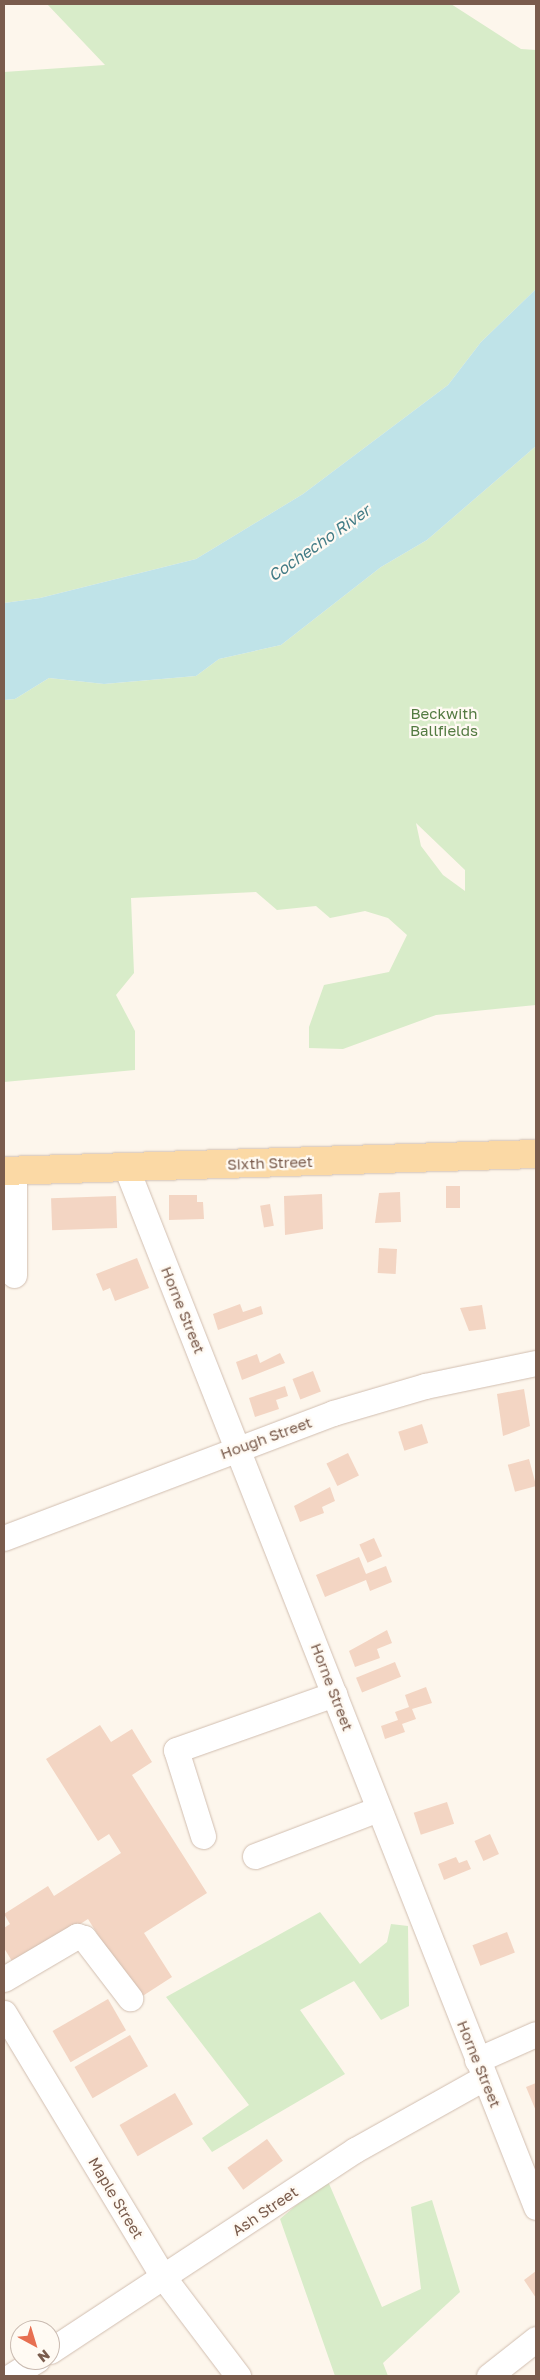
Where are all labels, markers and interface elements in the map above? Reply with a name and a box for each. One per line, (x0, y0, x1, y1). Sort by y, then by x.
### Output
water label: Cochecho River (264, 501, 374, 585)
park label: Beckwith Ballfields (410, 704, 478, 739)
street label: Sixth Street (227, 1153, 313, 1173)
street label: Horne Street (157, 1264, 209, 1356)
street label: Hough Street (218, 1413, 314, 1463)
street label: Horne Street (307, 1641, 357, 1733)
street label: Horne Street (453, 2018, 505, 2110)
street label: Maple Street (85, 2154, 147, 2242)
street label: Ash Street (229, 2182, 301, 2240)
north arrow (10, 2320, 60, 2370)
text: N (35, 2346, 54, 2366)

